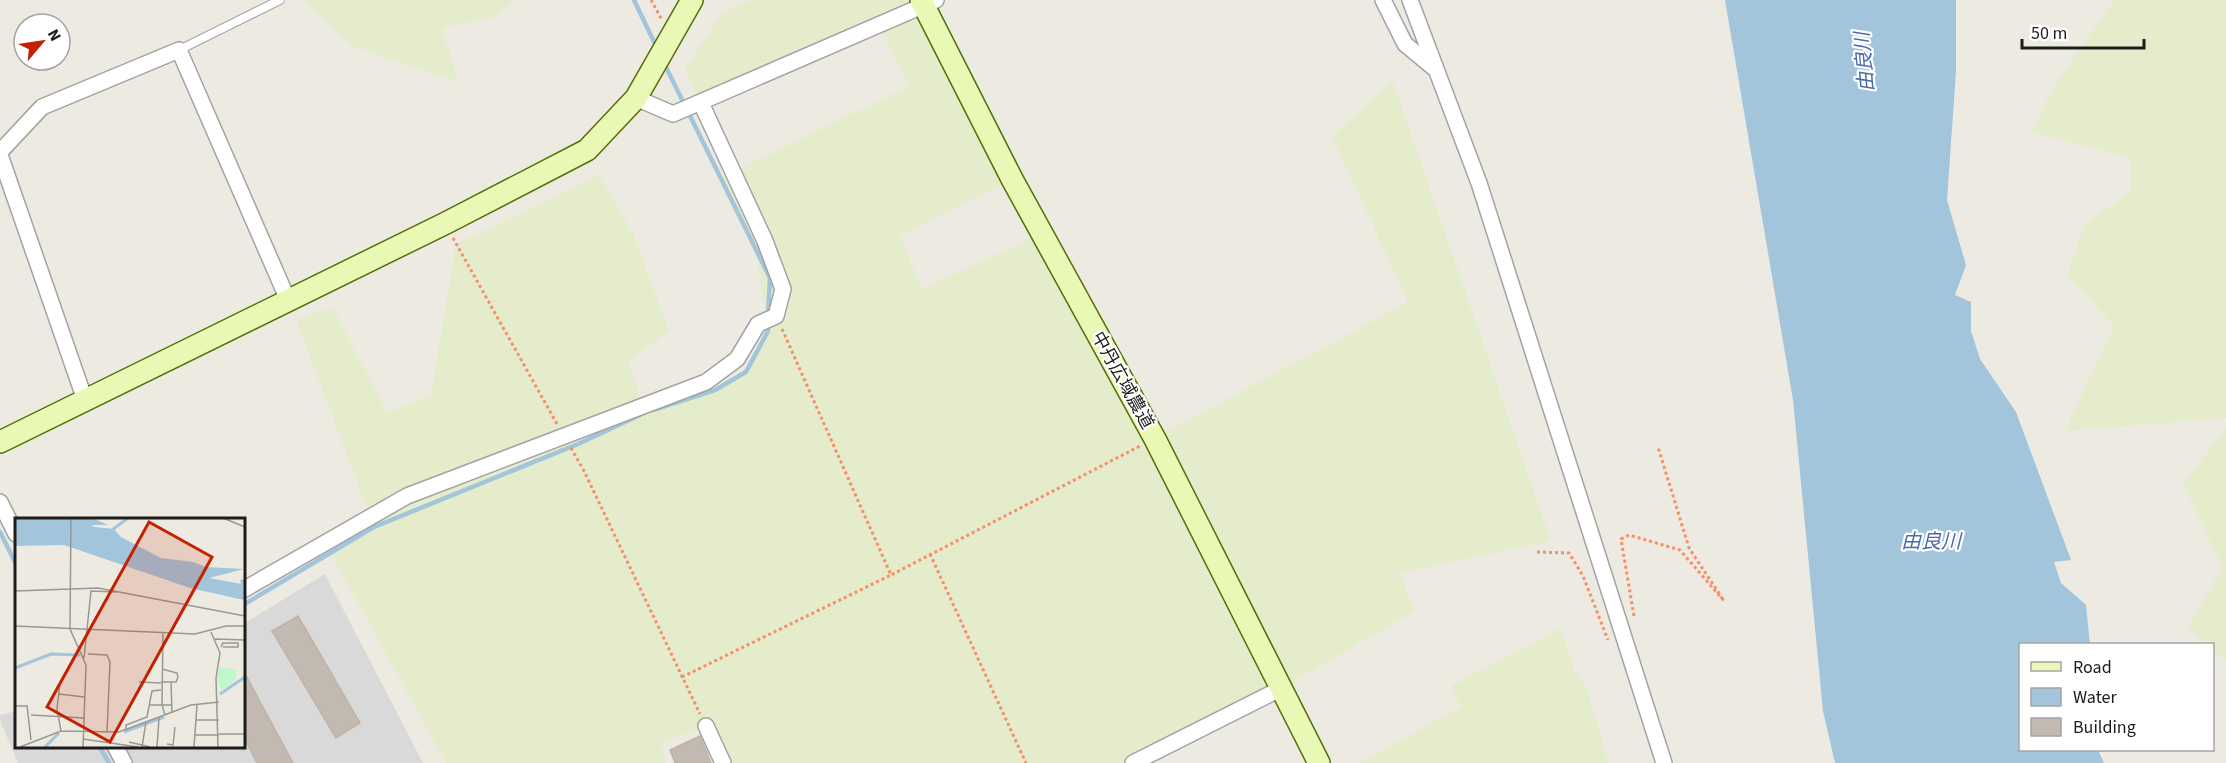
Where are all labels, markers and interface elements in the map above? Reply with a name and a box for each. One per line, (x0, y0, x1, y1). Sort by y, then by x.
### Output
north arrow (12, 12, 72, 72)
scale bar (2022, 12, 2144, 50)
text: 50 m (2031, 21, 2067, 46)
text: N (42, 25, 66, 45)
water label: 由良川 (1848, 29, 1882, 93)
street label: 中丹広域農道 (1085, 327, 1160, 434)
inset map (15, 518, 244, 748)
water label: 由良川 (1901, 528, 1963, 556)
legend (2019, 643, 2214, 751)
text: Road (2073, 655, 2112, 680)
text: Water (2073, 685, 2117, 710)
text: Building (2073, 715, 2136, 740)

